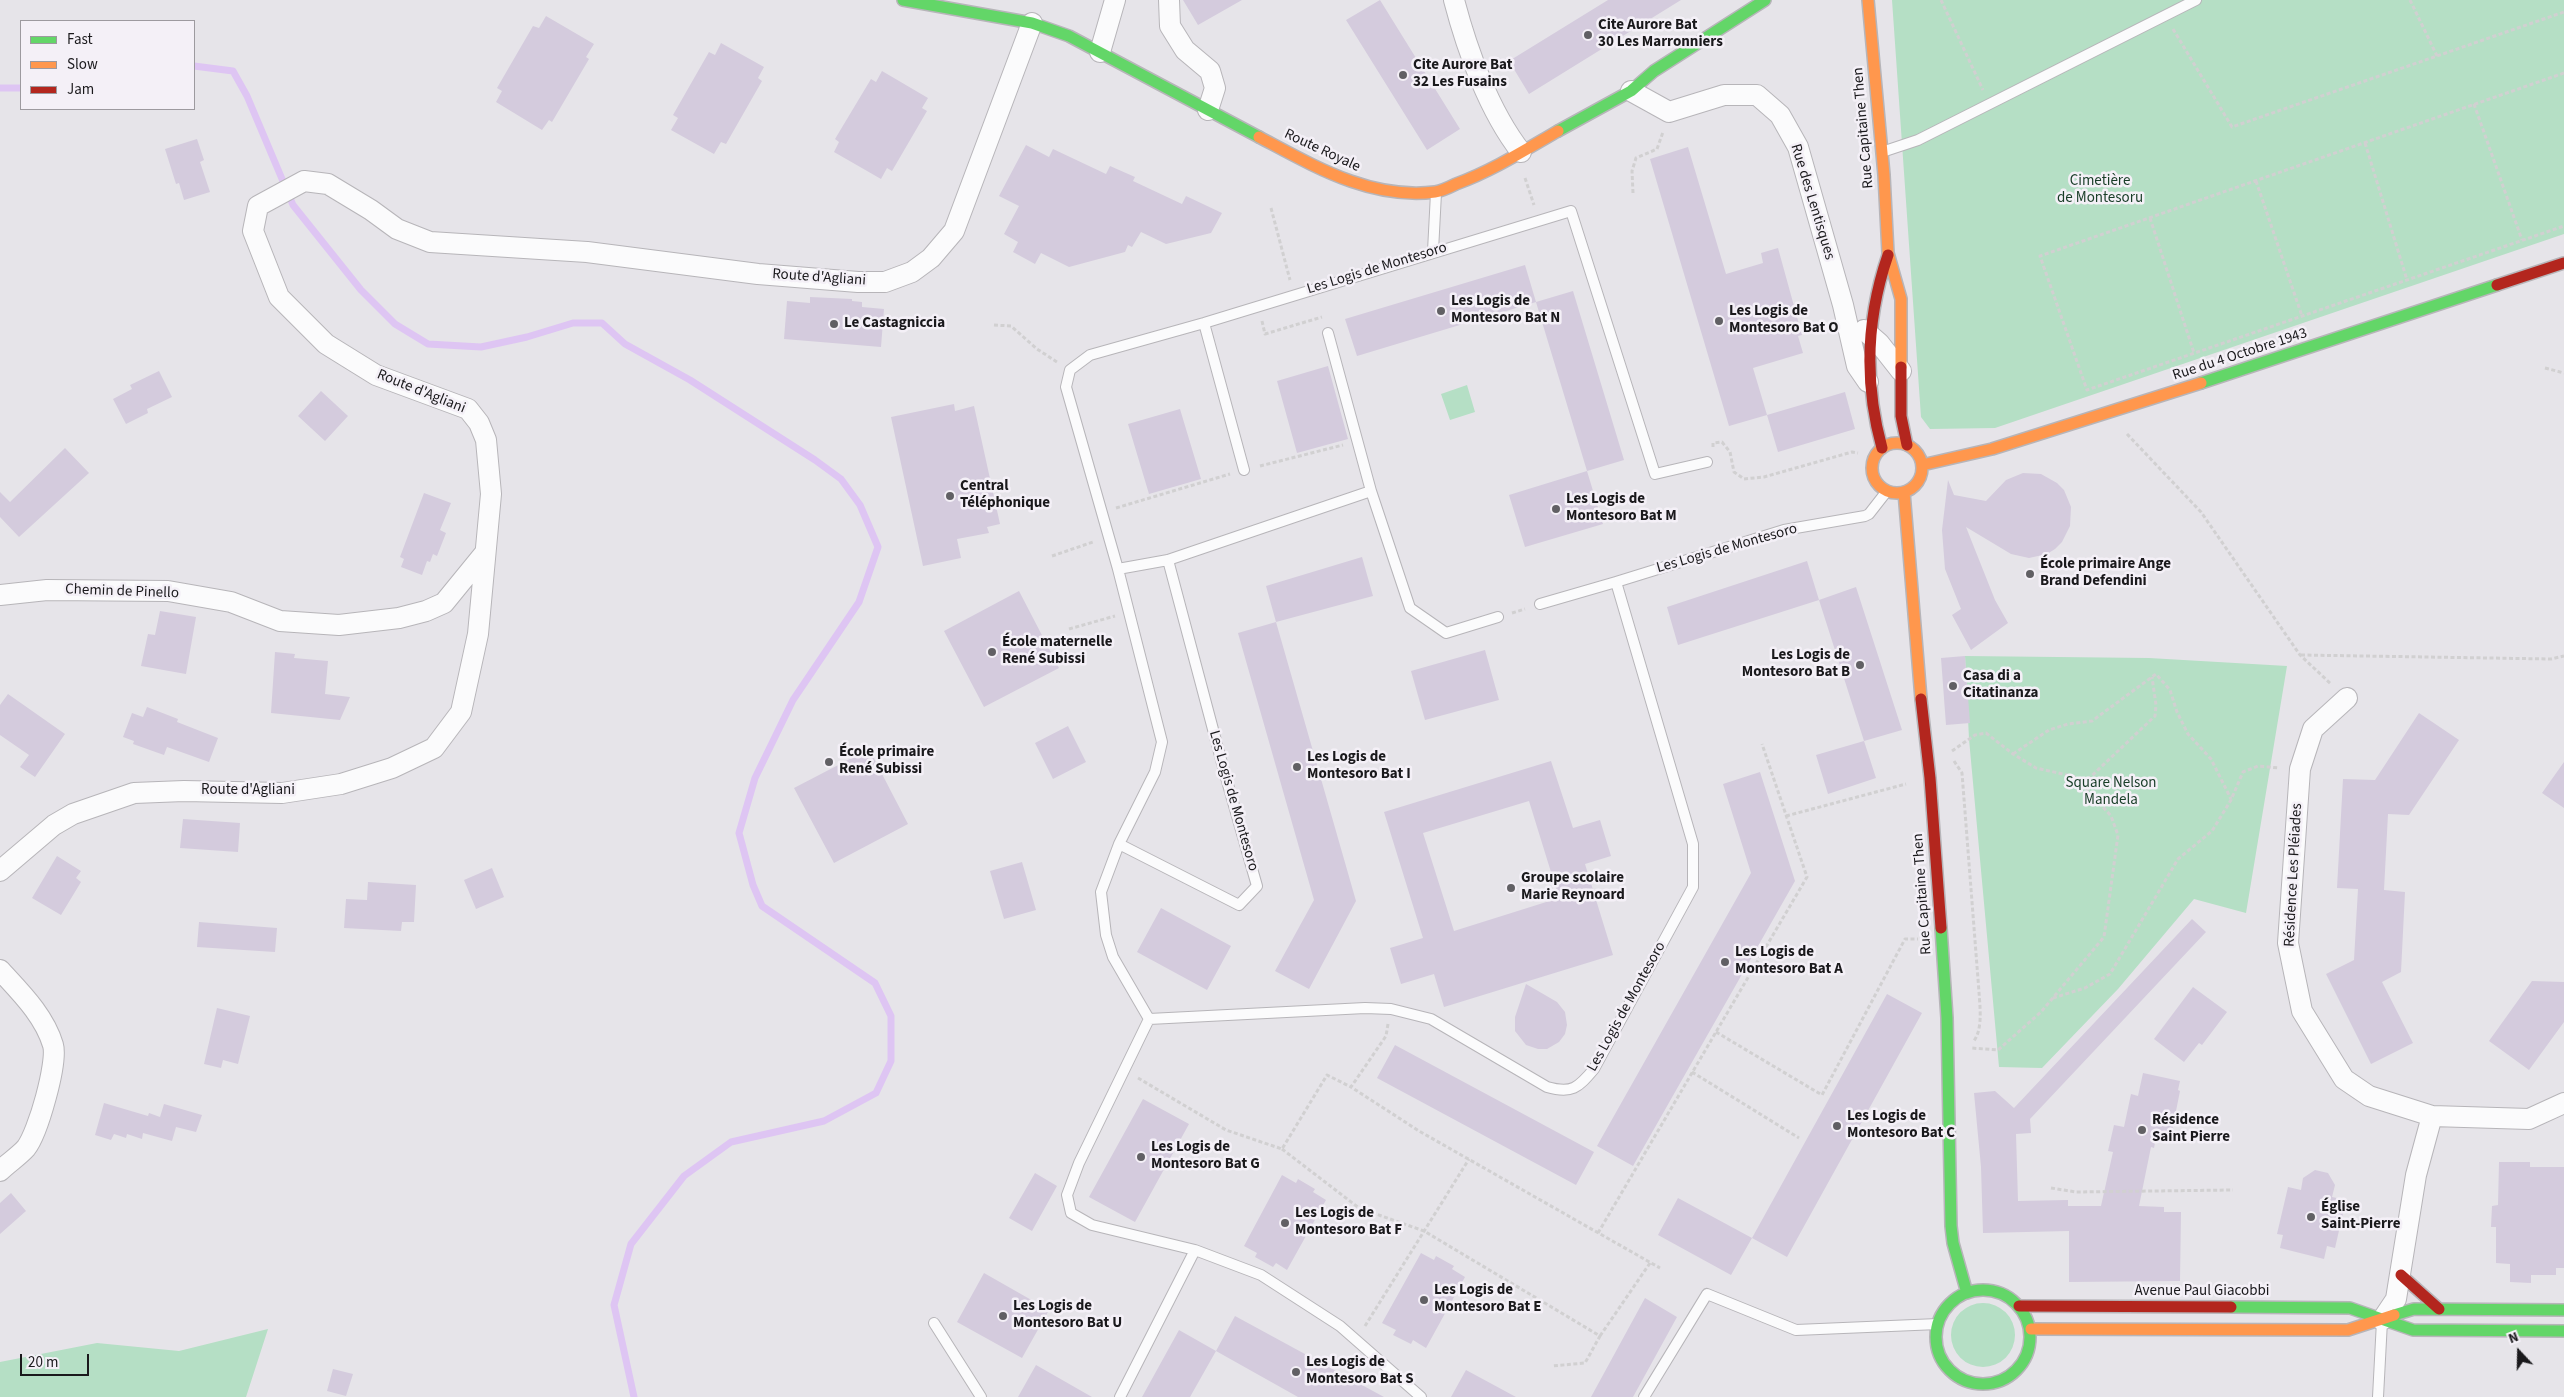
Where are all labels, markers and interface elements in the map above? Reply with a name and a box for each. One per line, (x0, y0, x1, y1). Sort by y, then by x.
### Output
place label: Cite Aurore Bat 30 Les Marronniers (1598, 17, 1723, 52)
legend (20, 20, 195, 110)
text: Fast (67, 29, 93, 50)
marker: Cite Aurore Bat 30 Les Marronniers (1582, 29, 1594, 41)
text: Slow (67, 54, 98, 75)
place label: Cite Aurore Bat 32 Les Fusains (1413, 57, 1512, 92)
street label: Rue Capitaine Then (1850, 67, 1878, 189)
marker: Cite Aurore Bat 32 Les Fusains (1397, 69, 1409, 81)
text: Jam (67, 79, 94, 100)
street label: Route Royale (1281, 126, 1363, 176)
street label: Rue des Lentisques (1786, 142, 1838, 262)
park label: Cimetière de Montesoru (2057, 173, 2143, 208)
street label: Les Logis de Montesoro (1305, 239, 1449, 299)
street label: Route d'Agliani (772, 266, 866, 290)
place label: Les Logis de Montesoro Bat N (1451, 293, 1560, 328)
place label: Les Logis de Montesoro Bat O (1729, 303, 1838, 338)
marker: Les Logis de Montesoro Bat N (1435, 305, 1447, 317)
place label: Le Castagniccia (844, 315, 945, 333)
marker: Les Logis de Montesoro Bat O (1713, 315, 1725, 327)
marker: Le Castagniccia (828, 318, 840, 330)
street label: Rue du 4 Octobre 1943 (2170, 325, 2310, 385)
street label: Route d'Agliani (374, 366, 468, 418)
place label: Central Téléphonique (960, 478, 1050, 513)
marker: Central Téléphonique (944, 490, 956, 502)
place label: Les Logis de Montesoro Bat M (1566, 491, 1677, 526)
marker: Les Logis de Montesoro Bat M (1550, 503, 1562, 515)
street label: Les Logis de Montesoro (1655, 520, 1799, 578)
place label: École primaire Ange Brand Defendini (2040, 556, 2171, 591)
marker: École primaire Ange Brand Defendini (2024, 568, 2036, 580)
street label: Chemin de Pinello (65, 581, 179, 603)
place label: École maternelle René Subissi (1002, 634, 1112, 669)
marker: École maternelle René Subissi (986, 646, 998, 658)
place label: Les Logis de Montesoro Bat B (1742, 647, 1850, 682)
marker: Les Logis de Montesoro Bat B (1854, 659, 1866, 671)
place label: Casa di a Citatinanza (1963, 668, 2038, 703)
marker: Casa di a Citatinanza (1947, 680, 1959, 692)
street label: Les Logis de Montesoro (1204, 729, 1262, 873)
place label: École primaire René Subissi (839, 744, 934, 779)
place label: Les Logis de Montesoro Bat I (1307, 749, 1411, 784)
marker: École primaire René Subissi (823, 756, 835, 768)
marker: Les Logis de Montesoro Bat I (1291, 761, 1303, 773)
park label: Square Nelson Mandela (2065, 775, 2157, 810)
street label: Route d'Agliani (201, 782, 295, 800)
street label: Résidence Les Pléiades (2281, 803, 2307, 947)
street label: Rue Capitaine Then (1910, 833, 1936, 955)
place label: Groupe scolaire Marie Reynoard (1521, 870, 1625, 905)
marker: Groupe scolaire Marie Reynoard (1505, 882, 1517, 894)
street label: Les Logis de Montesoro (1584, 939, 1670, 1075)
place label: Les Logis de Montesoro Bat A (1735, 944, 1843, 979)
marker: Les Logis de Montesoro Bat A (1719, 956, 1731, 968)
place label: Les Logis de Montesoro Bat C (1847, 1108, 1955, 1143)
place label: Résidence Saint Pierre (2152, 1112, 2230, 1147)
marker: Les Logis de Montesoro Bat C (1831, 1120, 1843, 1132)
marker: Résidence Saint Pierre (2136, 1124, 2148, 1136)
place label: Les Logis de Montesoro Bat G (1151, 1139, 1260, 1174)
marker: Les Logis de Montesoro Bat G (1135, 1151, 1147, 1163)
place label: Église Saint-Pierre (2321, 1199, 2401, 1234)
place label: Les Logis de Montesoro Bat F (1295, 1205, 1402, 1240)
marker: Église Saint-Pierre (2305, 1211, 2317, 1223)
marker: Les Logis de Montesoro Bat F (1279, 1217, 1291, 1229)
place label: Les Logis de Montesoro Bat E (1434, 1282, 1541, 1317)
street label: Avenue Paul Giacobbi (2134, 1283, 2270, 1301)
marker: Les Logis de Montesoro Bat E (1418, 1294, 1430, 1306)
place label: Les Logis de Montesoro Bat U (1013, 1298, 1122, 1333)
marker: Les Logis de Montesoro Bat U (997, 1310, 1009, 1322)
north arrow (2494, 1327, 2544, 1377)
text: N (2506, 1327, 2522, 1349)
scale bar (22, 1344, 91, 1376)
text: 20 m (28, 1352, 58, 1373)
place label: Les Logis de Montesoro Bat S (1306, 1354, 1413, 1389)
marker: Les Logis de Montesoro Bat S (1290, 1366, 1302, 1378)

